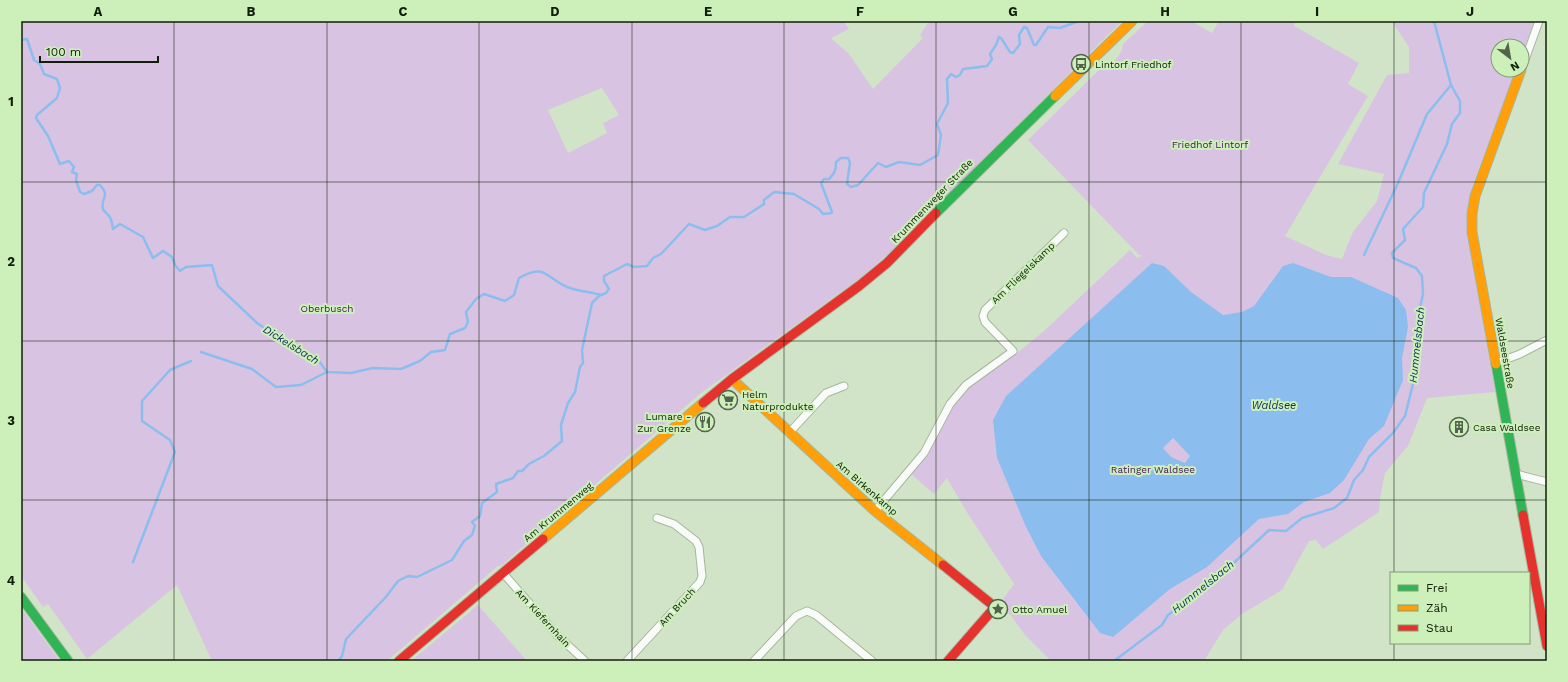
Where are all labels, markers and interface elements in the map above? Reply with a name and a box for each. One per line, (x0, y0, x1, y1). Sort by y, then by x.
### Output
text: A (94, 4, 103, 19)
text: B (247, 4, 256, 19)
text: C (399, 4, 408, 19)
text: D (550, 4, 560, 19)
text: E (704, 4, 712, 19)
text: F (856, 4, 864, 19)
text: G (1008, 4, 1018, 19)
text: H (1160, 4, 1170, 19)
text: I (1315, 4, 1319, 19)
text: J (1466, 4, 1474, 19)
scale bar (40, 38, 158, 64)
north arrow (1490, 38, 1530, 78)
text: 100 m (46, 45, 81, 59)
bus stop icon: Lintorf Friedhof (1070, 53, 1092, 75)
text: N (1508, 58, 1522, 74)
place label: Lintorf Friedhof (1095, 59, 1172, 70)
text: 1 (8, 94, 14, 109)
park label: Friedhof Lintorf (1172, 139, 1248, 150)
street label: Krummenweger Straße (889, 157, 975, 245)
street label: Am Fliegelskamp (989, 240, 1057, 306)
text: 2 (7, 254, 15, 269)
park label: Oberbusch (300, 303, 354, 314)
water label: Hummelsbach (1407, 306, 1427, 384)
street label: Waldseestraße (1493, 317, 1517, 390)
water label: Dickelsbach (261, 323, 321, 367)
supermarket icon: Helm Naturprodukte (717, 389, 739, 411)
place label: Helm Naturprodukte (742, 389, 814, 412)
water label: Waldsee (1252, 399, 1296, 412)
place label: Lumare - Zur Grenze (637, 411, 691, 434)
restaurant icon: Lumare - Zur Grenze (694, 411, 716, 433)
text: 3 (7, 413, 15, 428)
building icon: Casa Waldsee (1448, 416, 1470, 438)
place label: Casa Waldsee (1473, 422, 1541, 433)
street label: Am Birkenkamp (834, 458, 900, 518)
park label: Ratinger Waldsee (1111, 464, 1195, 475)
street label: Am Krummenweg (521, 480, 595, 544)
water label: Hummelsbach (1169, 558, 1237, 616)
legend (1390, 572, 1530, 644)
text: 4 (7, 573, 16, 588)
text: Frei (1426, 581, 1448, 595)
street label: Am Bruch (657, 586, 697, 628)
street label: Am Kiefernhain (513, 587, 573, 649)
place icon: Otto Amuel (987, 598, 1009, 620)
text: Zäh (1426, 601, 1448, 615)
place label: Otto Amuel (1012, 604, 1067, 615)
text: Stau (1426, 621, 1453, 635)

